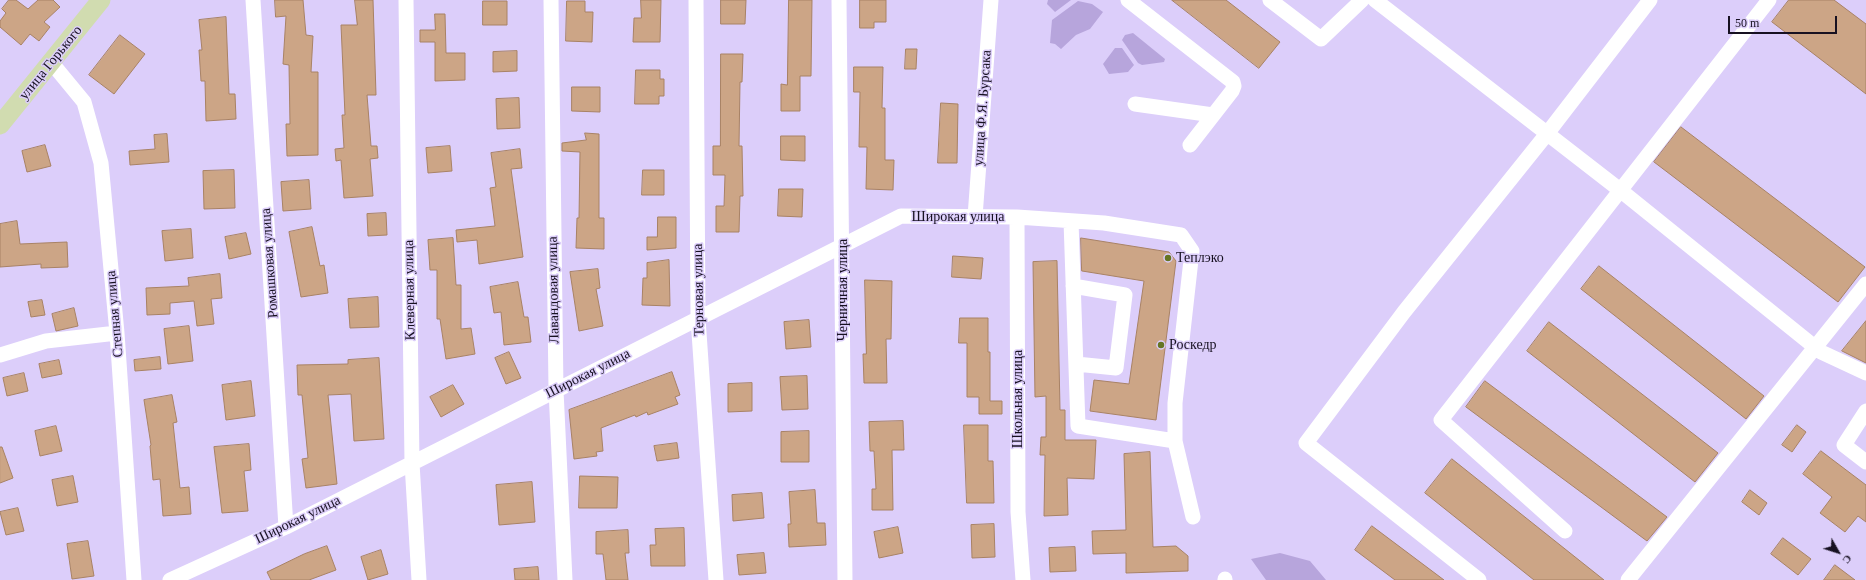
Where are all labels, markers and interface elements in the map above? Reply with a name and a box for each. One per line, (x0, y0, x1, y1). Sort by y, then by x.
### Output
scale bar (1730, 8, 1839, 34)
text: 50 m (1735, 16, 1759, 30)
street label: улица Горького (16, 22, 86, 104)
street label: улица Ф.Я. Бурсака (971, 50, 995, 166)
street label: Ромашковая улица (258, 207, 282, 319)
street label: Широкая улица (912, 209, 1004, 225)
street label: Лавандовая улица (545, 236, 563, 344)
street label: Черничная улица (835, 239, 851, 341)
street label: Клеверная улица (401, 240, 419, 340)
street label: Терновая улица (690, 243, 708, 337)
place label: Теплэко (1176, 250, 1224, 266)
marker: Теплэко (1163, 253, 1173, 263)
street label: Степная улица (103, 270, 127, 358)
place label: Роскедр (1169, 337, 1217, 353)
marker: Роскедр (1156, 340, 1166, 350)
street label: Широкая улица (543, 345, 633, 403)
street label: Школьная улица (1010, 350, 1026, 448)
street label: Широкая улица (253, 492, 343, 548)
north arrow (1818, 532, 1858, 572)
text: С (1840, 553, 1854, 566)

